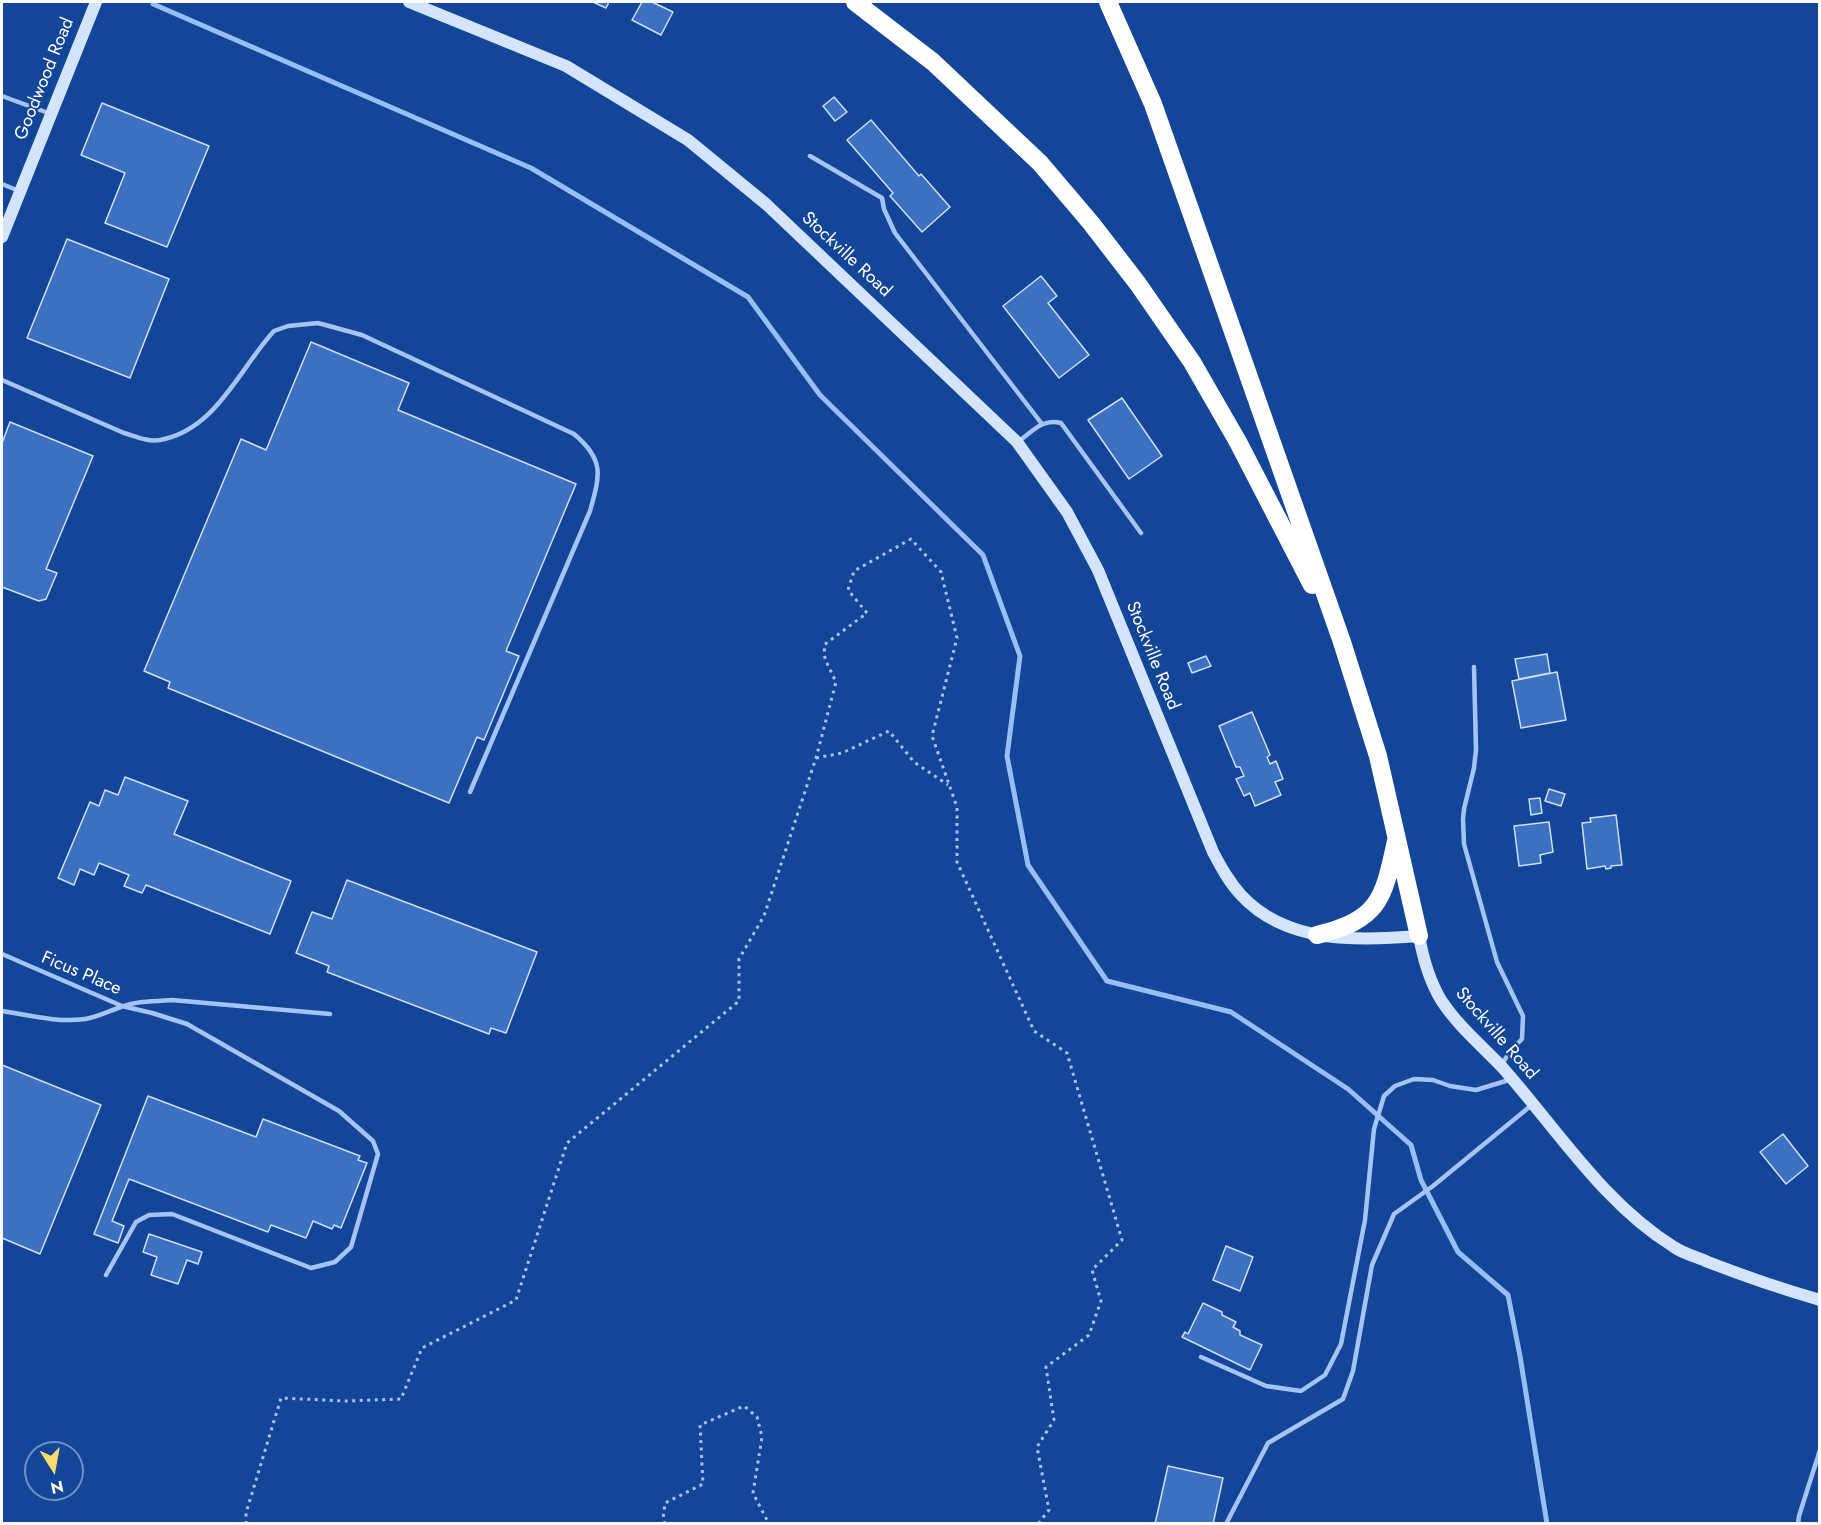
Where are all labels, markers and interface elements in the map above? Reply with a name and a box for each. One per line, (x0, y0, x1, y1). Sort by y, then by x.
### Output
street label: Goodwood Road (11, 15, 79, 143)
street label: Stockville Road (797, 208, 895, 302)
street label: Stockville Road (1120, 599, 1184, 713)
street label: Ficus Place (38, 947, 124, 1001)
street label: Stockville Road (1450, 983, 1542, 1085)
north arrow (24, 1441, 84, 1501)
text: N (49, 1475, 66, 1500)

